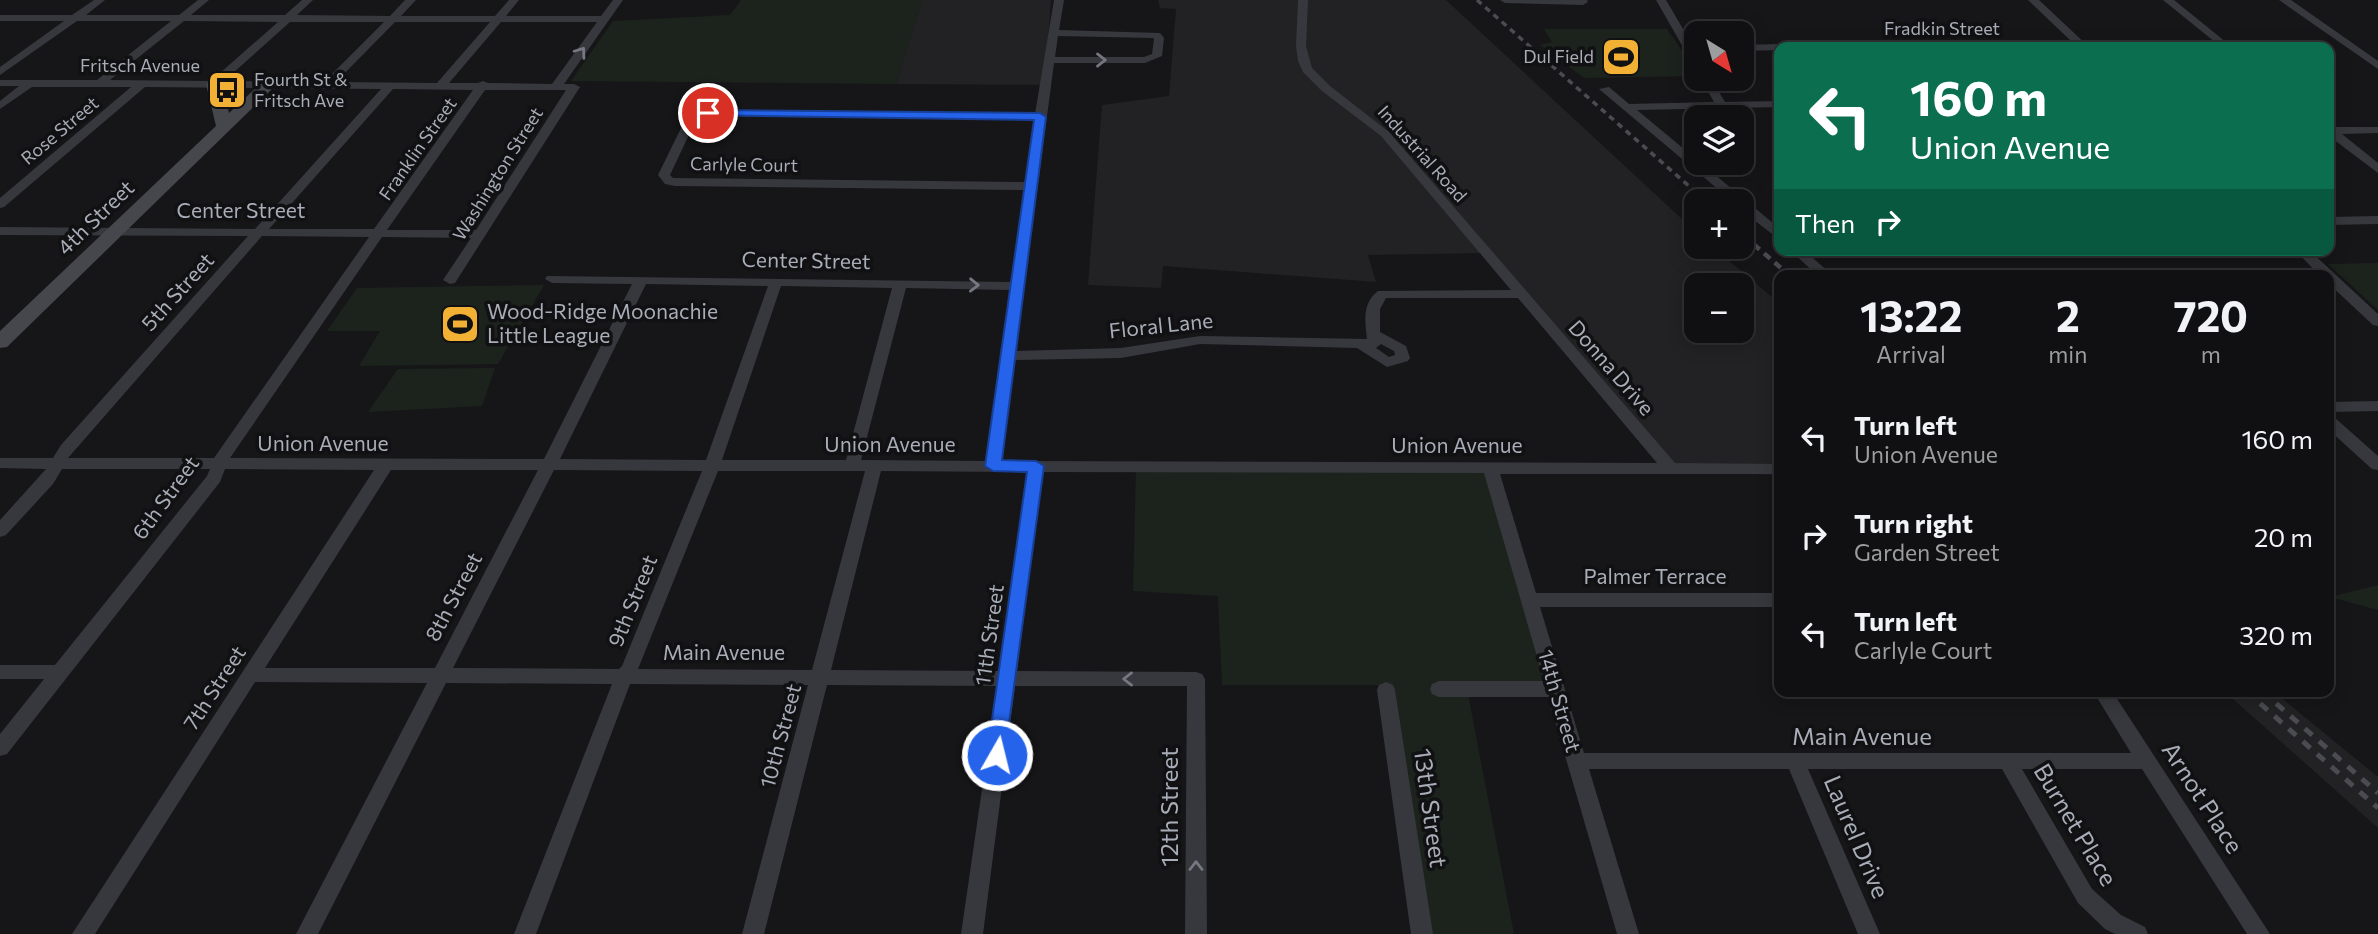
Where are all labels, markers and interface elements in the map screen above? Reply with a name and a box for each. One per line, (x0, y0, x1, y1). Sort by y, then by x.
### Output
street label: Fradkin Street (1884, 17, 2000, 39)
north arrow (1684, 21, 1754, 91)
map controls (1684, 21, 1754, 343)
sports icon: Dul Field (1600, 36, 1642, 78)
place label: Dul Field (1523, 45, 1594, 67)
one-way arrow (572, 47, 585, 60)
one-way arrow (1097, 52, 1107, 68)
street label: Fritsch Avenue (80, 54, 200, 76)
text: 160 m (1910, 66, 2047, 126)
place label: Fourth St & Fritsch Ave (254, 68, 348, 111)
bus stop icon: Fourth St & Fritsch Ave (206, 69, 248, 111)
icon: left (1795, 70, 1886, 161)
pin (678, 83, 738, 143)
street label: Rose Street (16, 92, 102, 169)
street label: Franklin Street (374, 93, 461, 204)
icon: arrive (689, 94, 727, 132)
street label: Industrial Road (1374, 100, 1472, 206)
street label: Washington Street (447, 103, 547, 244)
button: layers (1684, 105, 1754, 175)
text: Union Avenue (1910, 126, 2110, 166)
street label: Carlyle Court (690, 152, 798, 176)
street label: 4th Street (52, 174, 138, 259)
button: + (1684, 189, 1754, 259)
street label: Center Street (177, 197, 305, 222)
icon: right (1869, 203, 1907, 241)
text: Then (1795, 207, 1855, 238)
street label: Center Street (741, 246, 871, 273)
street label: 5th Street (135, 247, 218, 335)
button: − (1684, 273, 1754, 343)
one-way arrow (969, 277, 980, 293)
text: 13:22 (1860, 289, 1962, 341)
text: 2 (2056, 289, 2080, 341)
text: 720 (2173, 289, 2248, 341)
place label: Wood-Ridge Moonachie Little League (487, 298, 718, 347)
sports icon: Wood-Ridge Moonachie Little League (439, 303, 481, 345)
street label: Floral Lane (1108, 307, 1214, 342)
street label: Donna Drive (1564, 314, 1660, 420)
text: Arrival (1876, 340, 1946, 368)
text: min (2048, 340, 2087, 368)
text: m (2201, 340, 2221, 368)
text: Turn left (1854, 409, 1957, 440)
icon: left (1795, 419, 1833, 457)
text: 160 m (2241, 423, 2313, 454)
street label: Union Avenue (257, 430, 389, 455)
street label: Union Avenue (824, 431, 956, 456)
street label: Union Avenue (1391, 432, 1523, 457)
text: Union Avenue (1854, 440, 1998, 468)
street label: 6th Street (126, 451, 203, 544)
text: Turn right (1854, 507, 1973, 538)
icon: right (1795, 517, 1833, 555)
text: 20 m (2254, 521, 2313, 552)
text: Garden Street (1854, 538, 2000, 566)
street label: 8th Street (419, 548, 486, 645)
street label: 9th Street (602, 551, 661, 650)
street label: Palmer Terrace (1583, 563, 1727, 588)
street label: 11th Street (969, 583, 1008, 687)
text: Turn left (1854, 605, 1957, 636)
icon: left (1795, 615, 1833, 653)
text: 320 m (2239, 619, 2313, 650)
text: Carlyle Court (1854, 636, 1992, 664)
street label: Main Avenue (663, 639, 785, 664)
street label: 7th Street (177, 640, 250, 734)
street label: 14th Street (1534, 646, 1587, 755)
one-way arrow (1122, 671, 1133, 687)
street label: 10th Street (754, 681, 805, 790)
position arrow (960, 718, 1034, 792)
street label: Main Avenue (1792, 721, 1932, 750)
street label: Arnot Place (2157, 736, 2250, 858)
street label: 13th Street (1409, 746, 1454, 869)
street label: 12th Street (1154, 747, 1183, 867)
street label: Burnet Place (2028, 758, 2124, 891)
street label: Laurel Drive (1819, 771, 1896, 902)
one-way arrow (1188, 860, 1204, 871)

